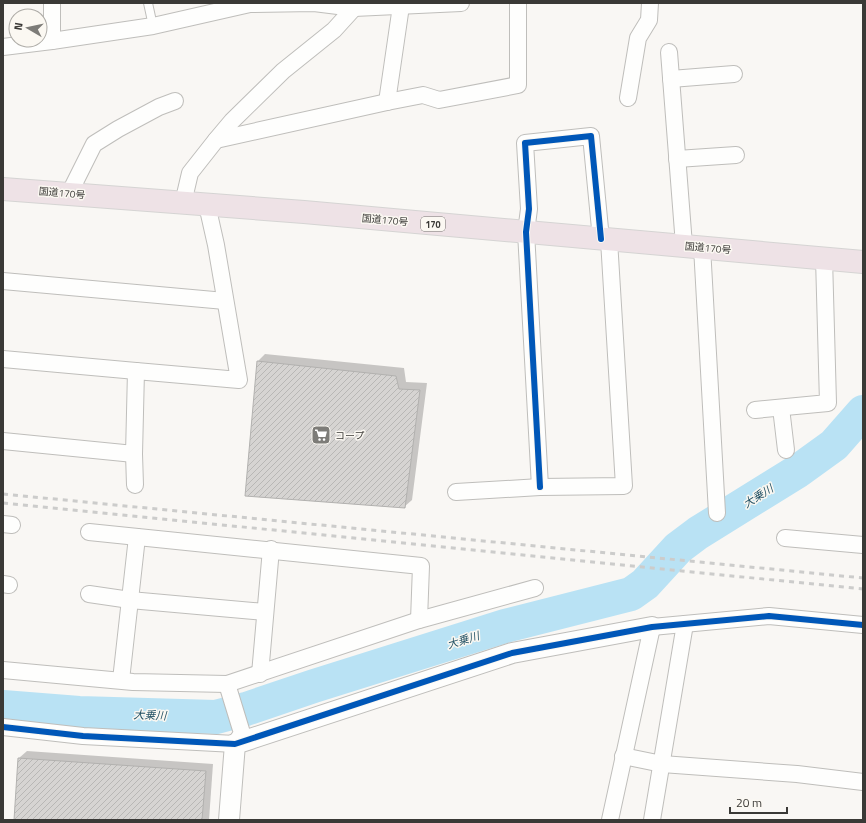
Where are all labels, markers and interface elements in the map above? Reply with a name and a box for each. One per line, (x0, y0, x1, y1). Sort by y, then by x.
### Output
north arrow (8, 8, 48, 48)
text: N (10, 21, 27, 31)
street label: 国道170号 (38, 183, 86, 203)
street label: 国道170号 (361, 210, 409, 230)
road number: 170 (421, 217, 445, 231)
street label: 国道170号 (684, 238, 732, 258)
supermarket icon: コープ (310, 424, 332, 446)
place label: コープ (335, 428, 364, 443)
water label: 大乗川 (740, 480, 777, 512)
water label: 大乗川 (445, 627, 482, 652)
water label: 大乗川 (133, 706, 168, 724)
scale bar (730, 789, 787, 815)
text: 20 m (736, 793, 762, 812)

